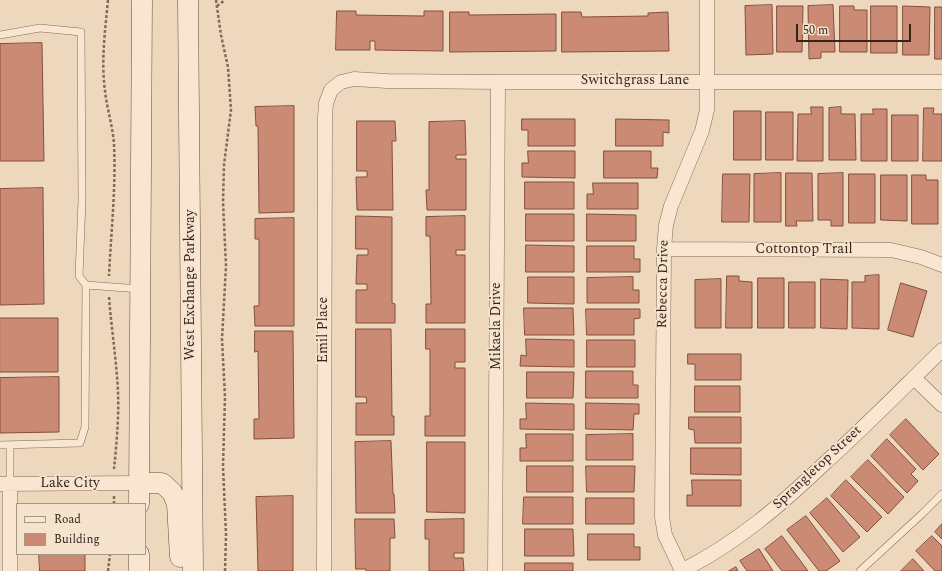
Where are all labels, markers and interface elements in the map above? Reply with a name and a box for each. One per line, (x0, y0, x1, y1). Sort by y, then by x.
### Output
scale bar (798, 16, 913, 42)
text: 50 m (803, 21, 828, 40)
street label: Switchgrass Lane (581, 73, 689, 89)
street label: West Exchange Parkway (183, 210, 199, 360)
street label: Rebecca Drive (655, 239, 673, 329)
street label: Cottontop Trail (755, 242, 853, 258)
street label: Mikaela Drive (489, 282, 505, 370)
street label: Emil Place (316, 297, 332, 363)
street label: Sprangletop Street (770, 423, 866, 513)
street label: Lake City (40, 476, 100, 492)
legend (16, 503, 146, 555)
text: Road (54, 510, 81, 529)
text: Building (54, 530, 100, 549)

